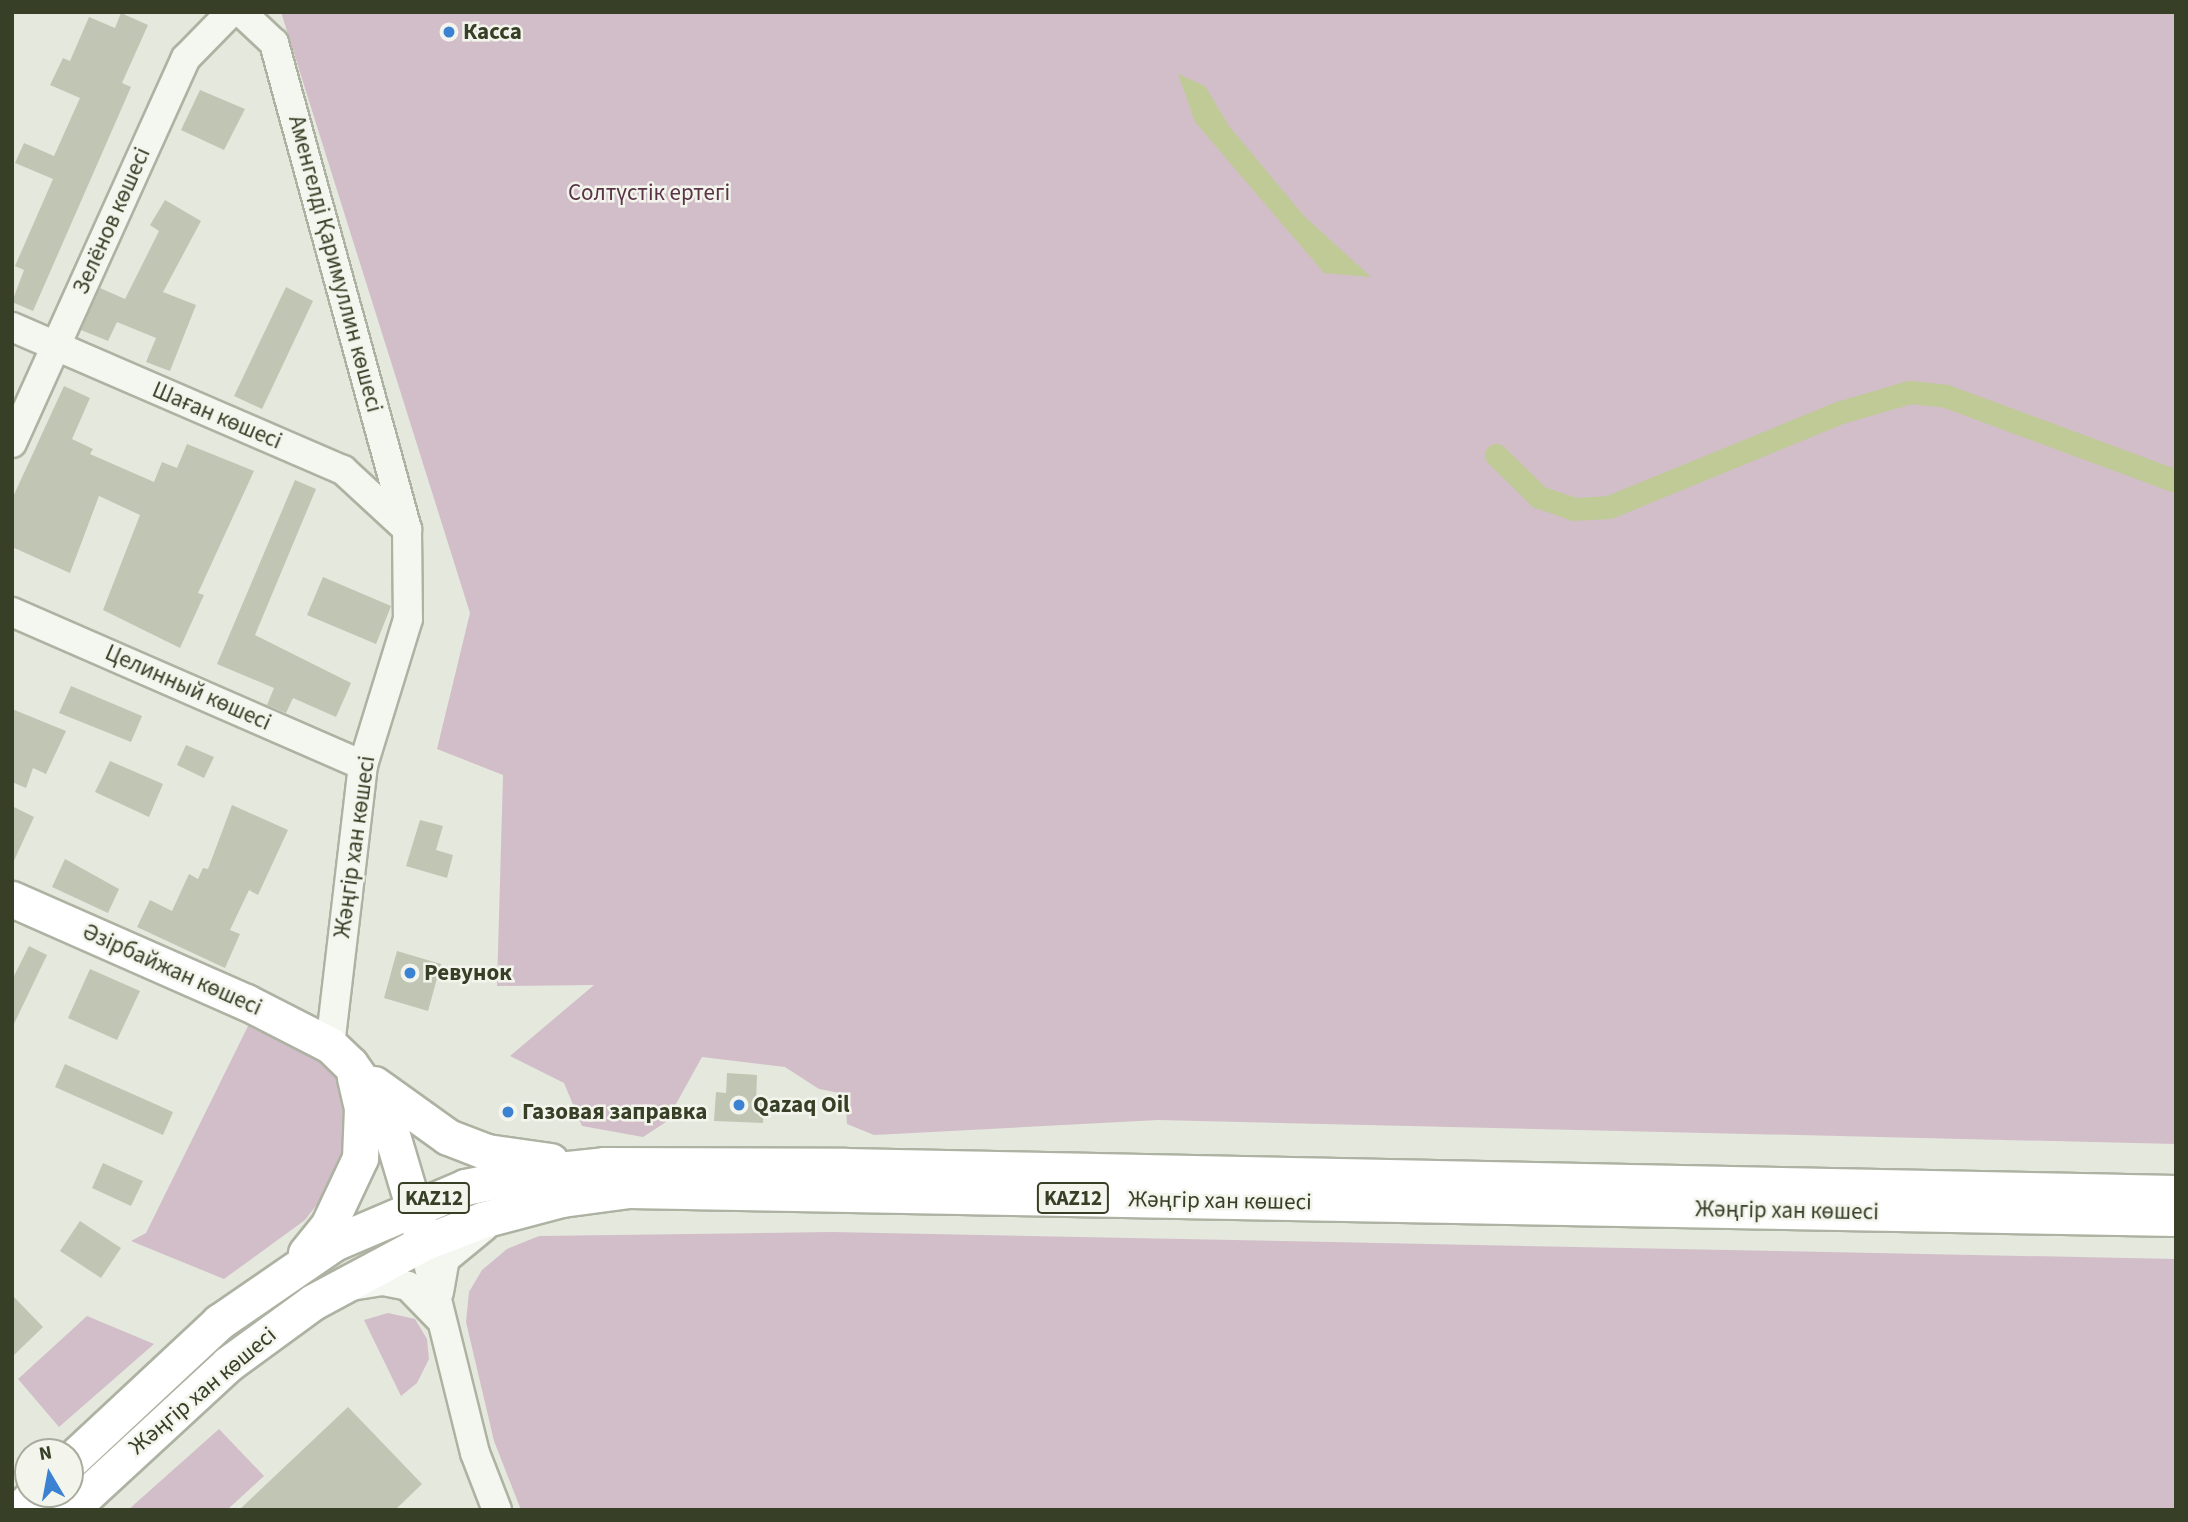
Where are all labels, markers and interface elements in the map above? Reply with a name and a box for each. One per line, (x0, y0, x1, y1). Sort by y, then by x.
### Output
place label: Касса (463, 18, 522, 46)
marker: Касса (441, 24, 457, 40)
street label: Аменгелді Қаримуллин көшесі (282, 113, 388, 415)
street label: Зелёнов көшесі (67, 143, 157, 299)
park label: Солтүстік ертегі (568, 179, 730, 207)
street label: Шаған көшесі (148, 376, 286, 456)
street label: Целинный көшесі (101, 639, 275, 737)
street label: Жәңгір хан көшесі (329, 754, 381, 940)
street label: Әзірбайжан көшесі (78, 918, 266, 1022)
place label: Ревунок (424, 959, 512, 987)
marker: Ревунок (402, 965, 418, 981)
place label: Qazaq Oil (753, 1091, 850, 1119)
marker: Qazaq Oil (731, 1097, 747, 1113)
place label: Газовая заправка (522, 1098, 707, 1126)
marker: Газовая заправка (500, 1104, 516, 1120)
road number: KAZ12 (397, 1180, 471, 1216)
road number: KAZ12 (1036, 1180, 1110, 1216)
street label: Жәңгір хан көшесі (1128, 1186, 1312, 1216)
street label: Жәңгір хан көшесі (1695, 1196, 1879, 1226)
street label: Жәңгір хан көшесі (124, 1321, 282, 1461)
north arrow (14, 1438, 84, 1508)
text: N (37, 1439, 54, 1468)

